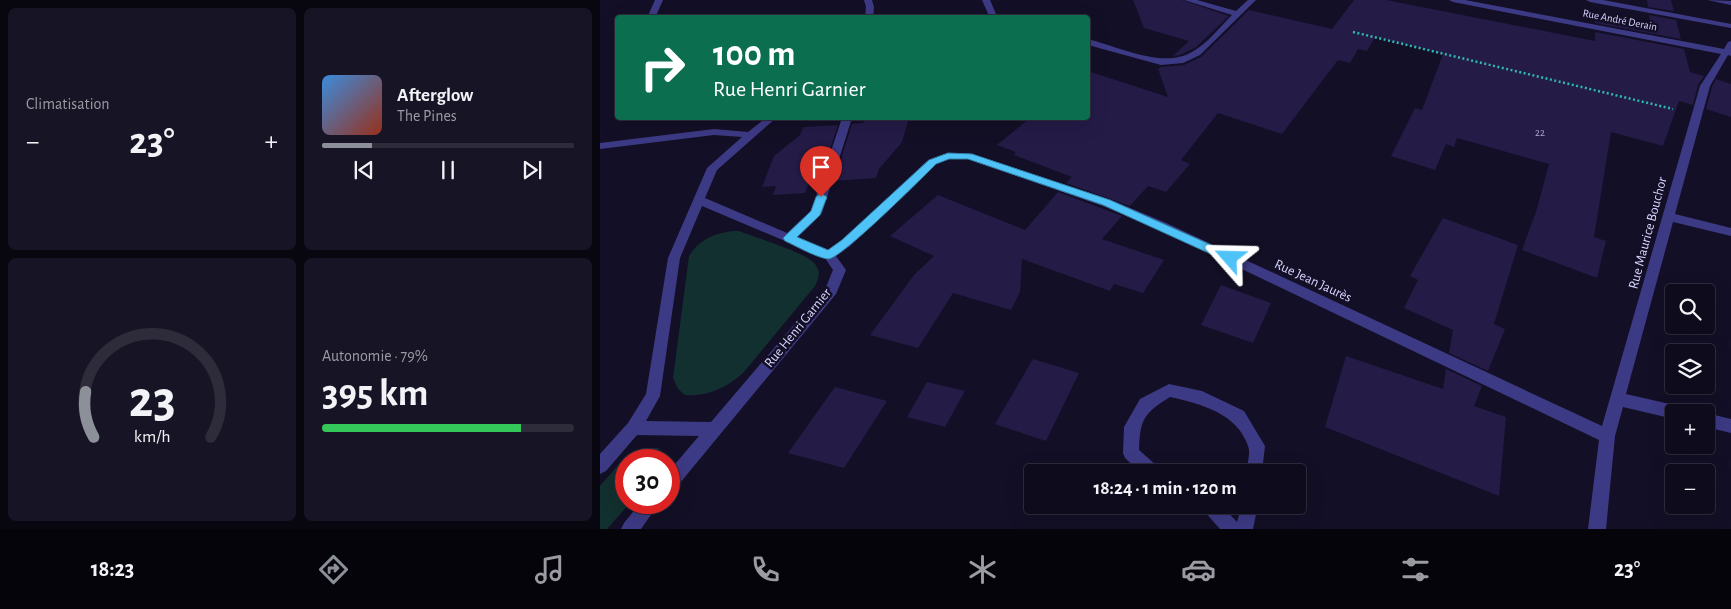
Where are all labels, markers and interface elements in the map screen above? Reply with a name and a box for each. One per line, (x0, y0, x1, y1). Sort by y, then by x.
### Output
street label: Rue André Derain (1582, 7, 1658, 33)
icon: right (630, 35, 695, 100)
text: 100 m (713, 37, 796, 72)
text: Rue Henri Garnier (713, 78, 866, 100)
text: Afterglow (397, 86, 473, 105)
text: Climatisation (26, 96, 110, 112)
text: The Pines (397, 108, 457, 124)
text: 23° (129, 123, 175, 161)
house number: 22 (1535, 127, 1545, 138)
text: − (26, 128, 39, 156)
text: + (265, 128, 278, 156)
pin (800, 146, 842, 197)
icon: arrive (807, 153, 835, 181)
icon: previous (350, 156, 378, 184)
icon: pause (434, 156, 462, 184)
icon: next (518, 156, 546, 184)
street label: Rue Maurice Bouchor (1626, 175, 1670, 290)
position arrow (1203, 231, 1255, 283)
street label: Rue Jean Jaurès (1272, 257, 1354, 305)
map controls (1665, 284, 1715, 514)
button: search (1665, 284, 1715, 334)
street label: Rue Henri Garnier (762, 285, 834, 370)
button: layers (1665, 344, 1715, 394)
text: Autonomie · 79% (322, 348, 428, 364)
text: 23 (129, 374, 175, 426)
text: 395 km (322, 375, 428, 413)
button: + (1665, 404, 1715, 454)
text: km/h (134, 428, 170, 446)
speed limit sign: 30 (615, 449, 680, 514)
button: − (1665, 464, 1715, 514)
text: 18:24 · 1 min · 120 m (1093, 479, 1237, 498)
icon: directions (316, 552, 351, 587)
icon: music (532, 552, 567, 587)
icon: phone (748, 552, 783, 587)
icon: climate (965, 552, 1000, 587)
icon: car (1181, 552, 1216, 587)
icon: filters (1398, 552, 1433, 587)
text: 18:23 (91, 558, 134, 580)
text: 23° (1614, 558, 1640, 580)

